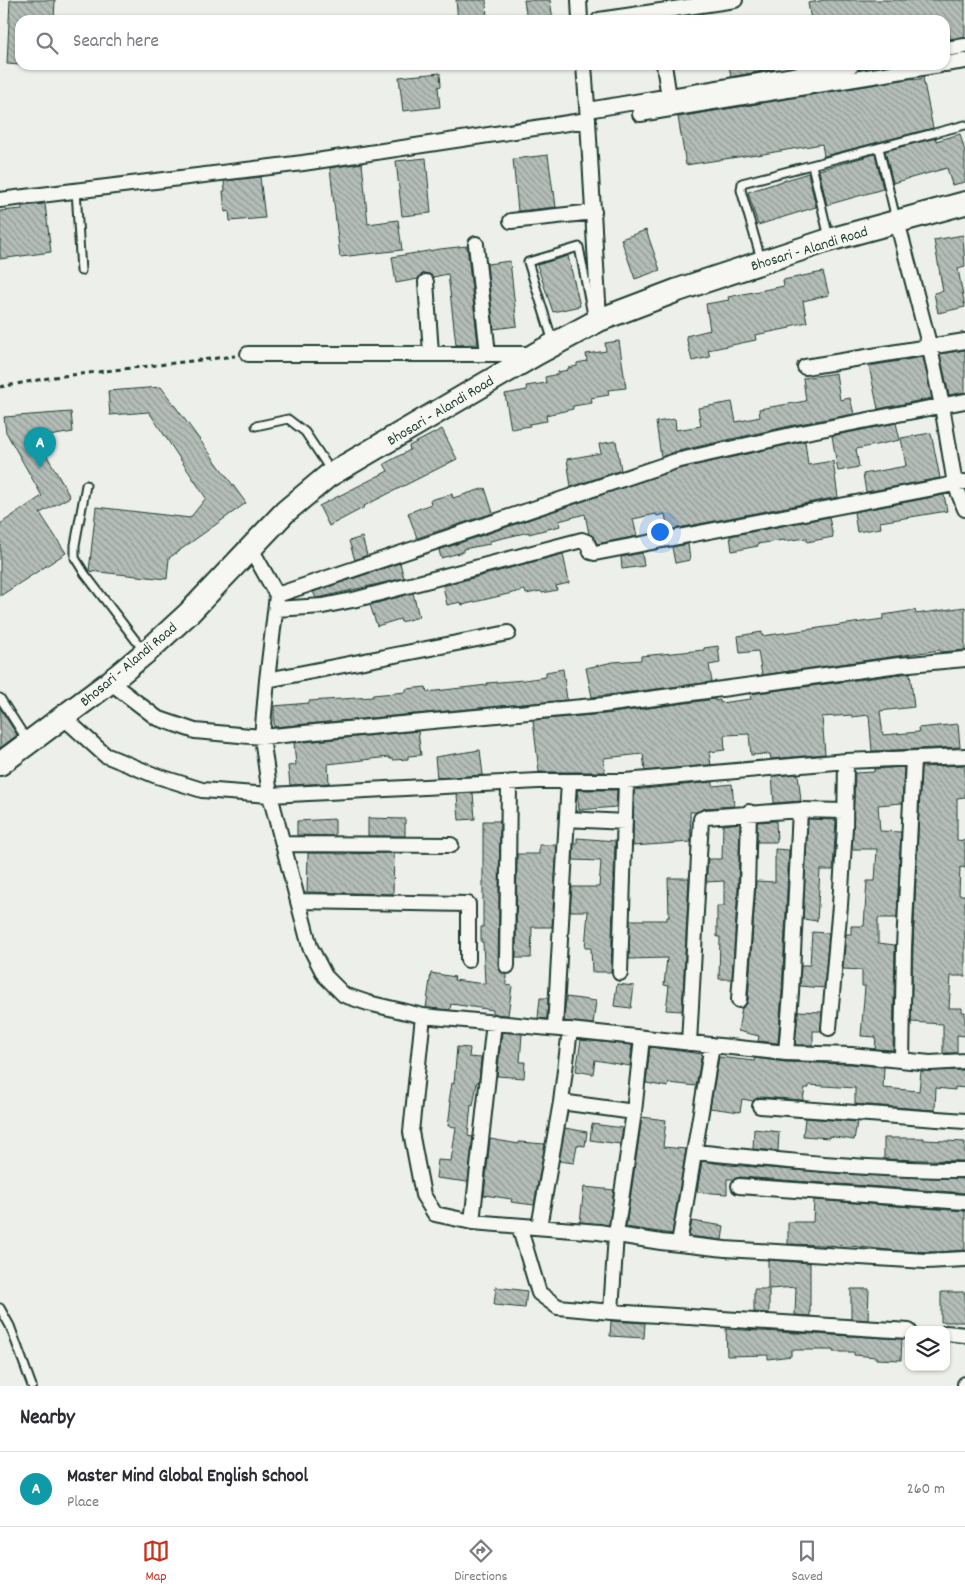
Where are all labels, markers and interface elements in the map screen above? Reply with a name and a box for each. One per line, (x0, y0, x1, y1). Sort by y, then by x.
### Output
search box (15, 15, 950, 70)
icon: search (33, 29, 61, 57)
text: Search here (73, 29, 159, 56)
street label: Bhosari - Alandi Road (748, 222, 871, 278)
street label: Bhosari - Alandi Road (383, 371, 499, 452)
pin: A (24, 427, 56, 468)
your location (647, 519, 673, 545)
street label: Bhosari - Alandi Road (76, 618, 183, 713)
map controls (905, 1326, 950, 1371)
button: layers (905, 1326, 950, 1371)
text: Nearby (20, 1404, 75, 1434)
text: Master Mind Global English School (67, 1464, 308, 1491)
text: A (32, 1478, 40, 1501)
text: 260 m (907, 1478, 945, 1501)
text: Place (67, 1491, 99, 1514)
tab: Map (142, 1537, 170, 1587)
tab: Directions (454, 1537, 507, 1587)
tab: Saved (792, 1537, 823, 1587)

